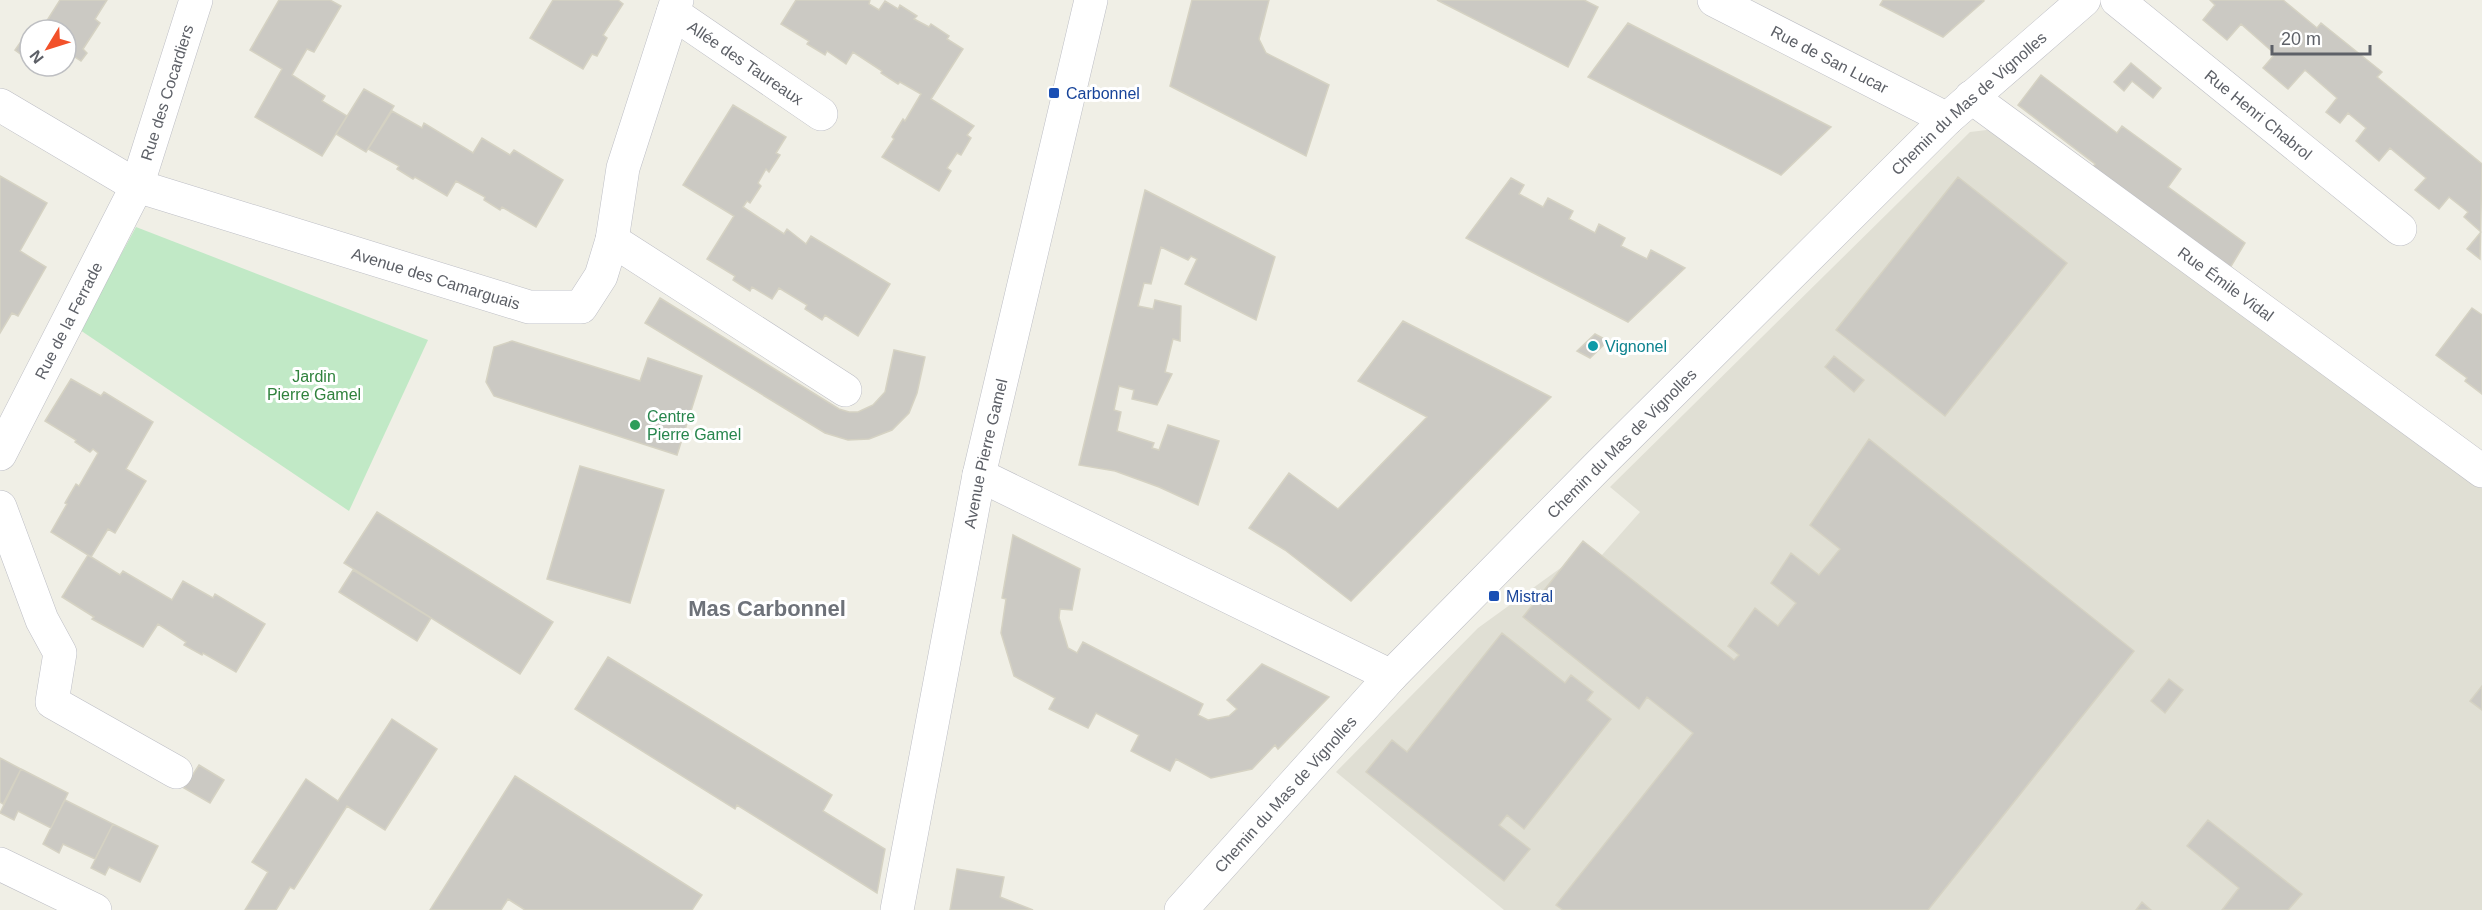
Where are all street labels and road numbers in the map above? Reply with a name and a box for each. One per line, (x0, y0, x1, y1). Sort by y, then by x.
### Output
street label: Allée des Taureaux (685, 17, 807, 108)
street label: Rue de San Lucar (1768, 22, 1892, 96)
street label: Rue des Cocardiers (137, 23, 196, 163)
street label: Chemin du Mas de Vignolles (1888, 28, 2049, 178)
street label: Rue Henri Chabrol (2202, 66, 2315, 163)
street label: Rue Émile Vidal (2175, 243, 2277, 324)
street label: Avenue des Camarguais (350, 244, 522, 312)
street label: Rue de la Ferrade (31, 259, 105, 382)
street label: Chemin du Mas de Vignolles (1543, 365, 1699, 521)
street label: Avenue Pierre Gamel (961, 377, 1010, 530)
street label: Chemin du Mas de Vignolles (1211, 712, 1359, 875)

